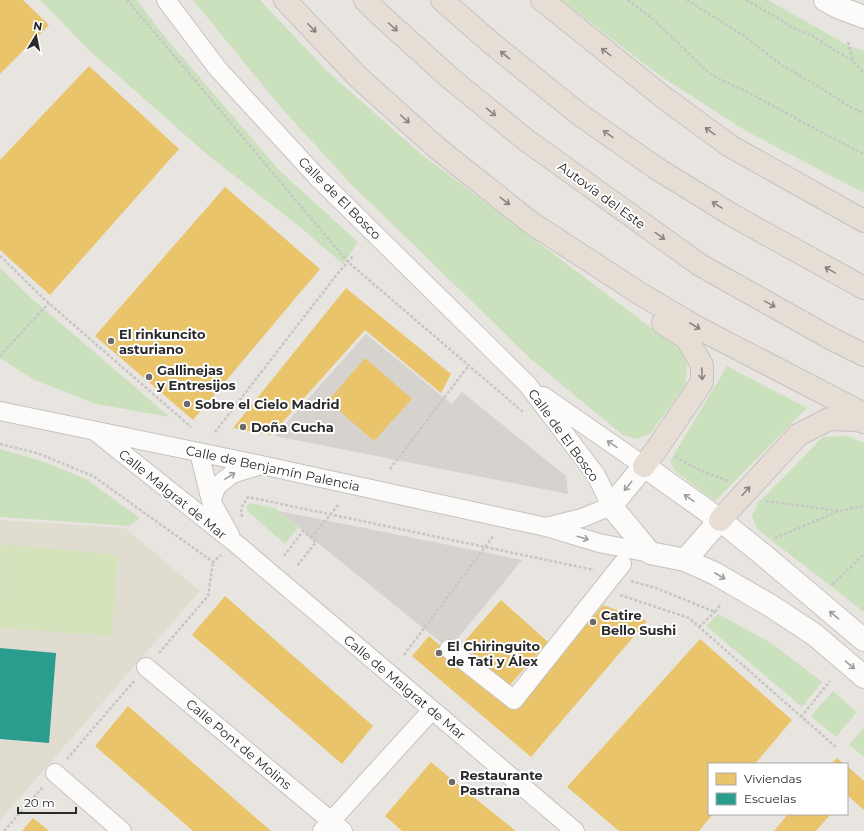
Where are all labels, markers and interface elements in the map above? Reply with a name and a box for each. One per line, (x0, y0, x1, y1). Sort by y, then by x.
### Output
north arrow (16, 16, 56, 56)
text: N (32, 18, 43, 34)
one-way arrow (388, 22, 398, 32)
one-way arrow (307, 23, 316, 33)
one-way arrow (601, 47, 612, 56)
one-way arrow (500, 50, 511, 59)
one-way arrow (486, 107, 497, 116)
one-way arrow (399, 114, 410, 123)
one-way arrow (704, 126, 715, 135)
one-way arrow (603, 130, 614, 138)
street label: Calle de El Bosco (295, 153, 385, 243)
street label: Autovía del Este (555, 158, 649, 232)
one-way arrow (499, 197, 510, 206)
one-way arrow (711, 201, 723, 209)
one-way arrow (654, 232, 665, 240)
one-way arrow (824, 265, 836, 273)
one-way arrow (764, 301, 776, 309)
one-way arrow (689, 323, 701, 331)
place label: El rinkuncito asturiano (119, 326, 206, 357)
marker: El rinkuncito asturiano (106, 336, 116, 346)
place label: Gallinejas y Entresijos (156, 362, 236, 393)
one-way arrow (698, 367, 706, 380)
marker: Gallinejas y Entresijos (144, 372, 154, 382)
street label: Calle de El Bosco (525, 386, 603, 484)
place label: Sobre el Cielo Madrid (195, 396, 340, 412)
marker: Sobre el Cielo Madrid (182, 399, 192, 409)
place label: Doña Cucha (251, 419, 334, 435)
marker: Doña Cucha (238, 422, 248, 432)
one-way arrow (607, 440, 618, 448)
street label: Calle de Benjamín Palencia (184, 442, 362, 494)
street label: Calle Malgrat de Mar (116, 446, 230, 542)
one-way arrow (225, 472, 236, 481)
one-way arrow (623, 481, 632, 492)
one-way arrow (741, 486, 751, 496)
one-way arrow (683, 494, 694, 502)
one-way arrow (576, 535, 589, 542)
one-way arrow (714, 573, 726, 581)
place label: Catire Bello Sushi (601, 607, 676, 638)
one-way arrow (829, 611, 840, 620)
marker: Catire Bello Sushi (588, 617, 598, 627)
street label: Calle de Malgrat de Mar (341, 631, 469, 743)
place label: El Chiringuito de Tati y Álex (447, 638, 541, 669)
marker: El Chiringuito de Tati y Álex (434, 648, 444, 658)
one-way arrow (845, 661, 855, 670)
street label: Calle Pont de Molins (183, 695, 295, 793)
legend (708, 763, 848, 815)
place label: Restaurante Pastrana (460, 767, 543, 798)
text: Viviendas (744, 771, 802, 786)
marker: Restaurante Pastrana (447, 777, 457, 787)
scale bar (18, 789, 76, 815)
text: Escuelas (744, 791, 796, 806)
text: 20 m (24, 795, 55, 810)

